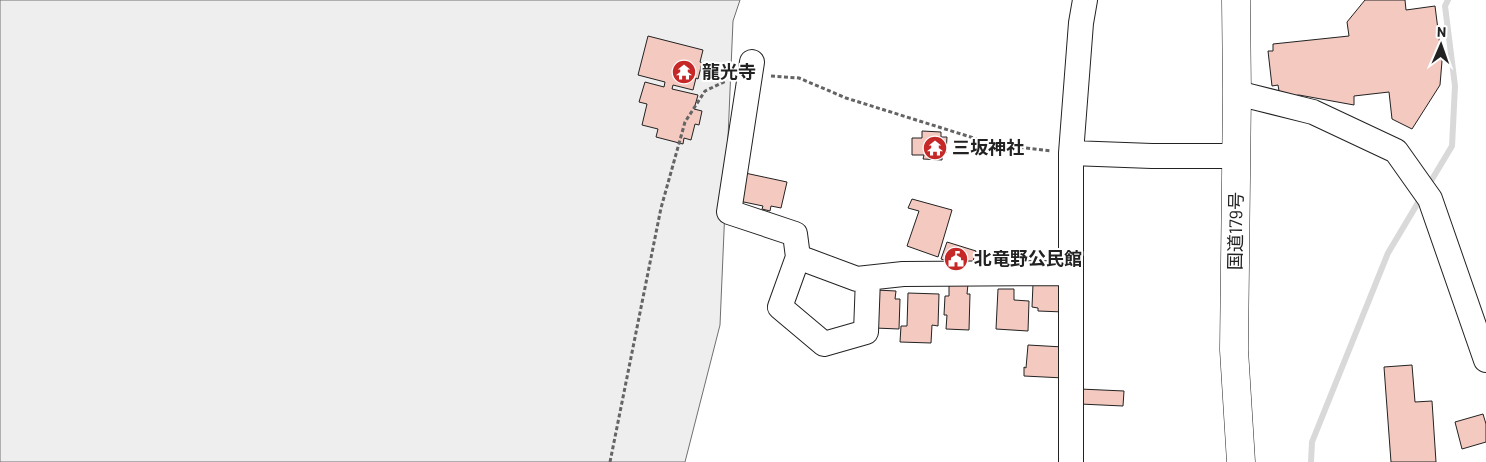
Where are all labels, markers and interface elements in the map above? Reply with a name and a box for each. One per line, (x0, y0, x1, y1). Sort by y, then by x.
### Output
north arrow (1416, 20, 1466, 70)
text: N (1437, 23, 1446, 40)
temple icon: 龍光寺 (671, 59, 697, 85)
place label: 龍光寺 (702, 60, 756, 82)
temple icon: 三坂神社 (922, 135, 948, 161)
place label: 三坂神社 (952, 136, 1024, 158)
street label: 国道179号 (1223, 192, 1247, 270)
public building icon: 北竜野公民館 (943, 246, 969, 272)
place label: 北竜野公民館 (974, 247, 1082, 269)

